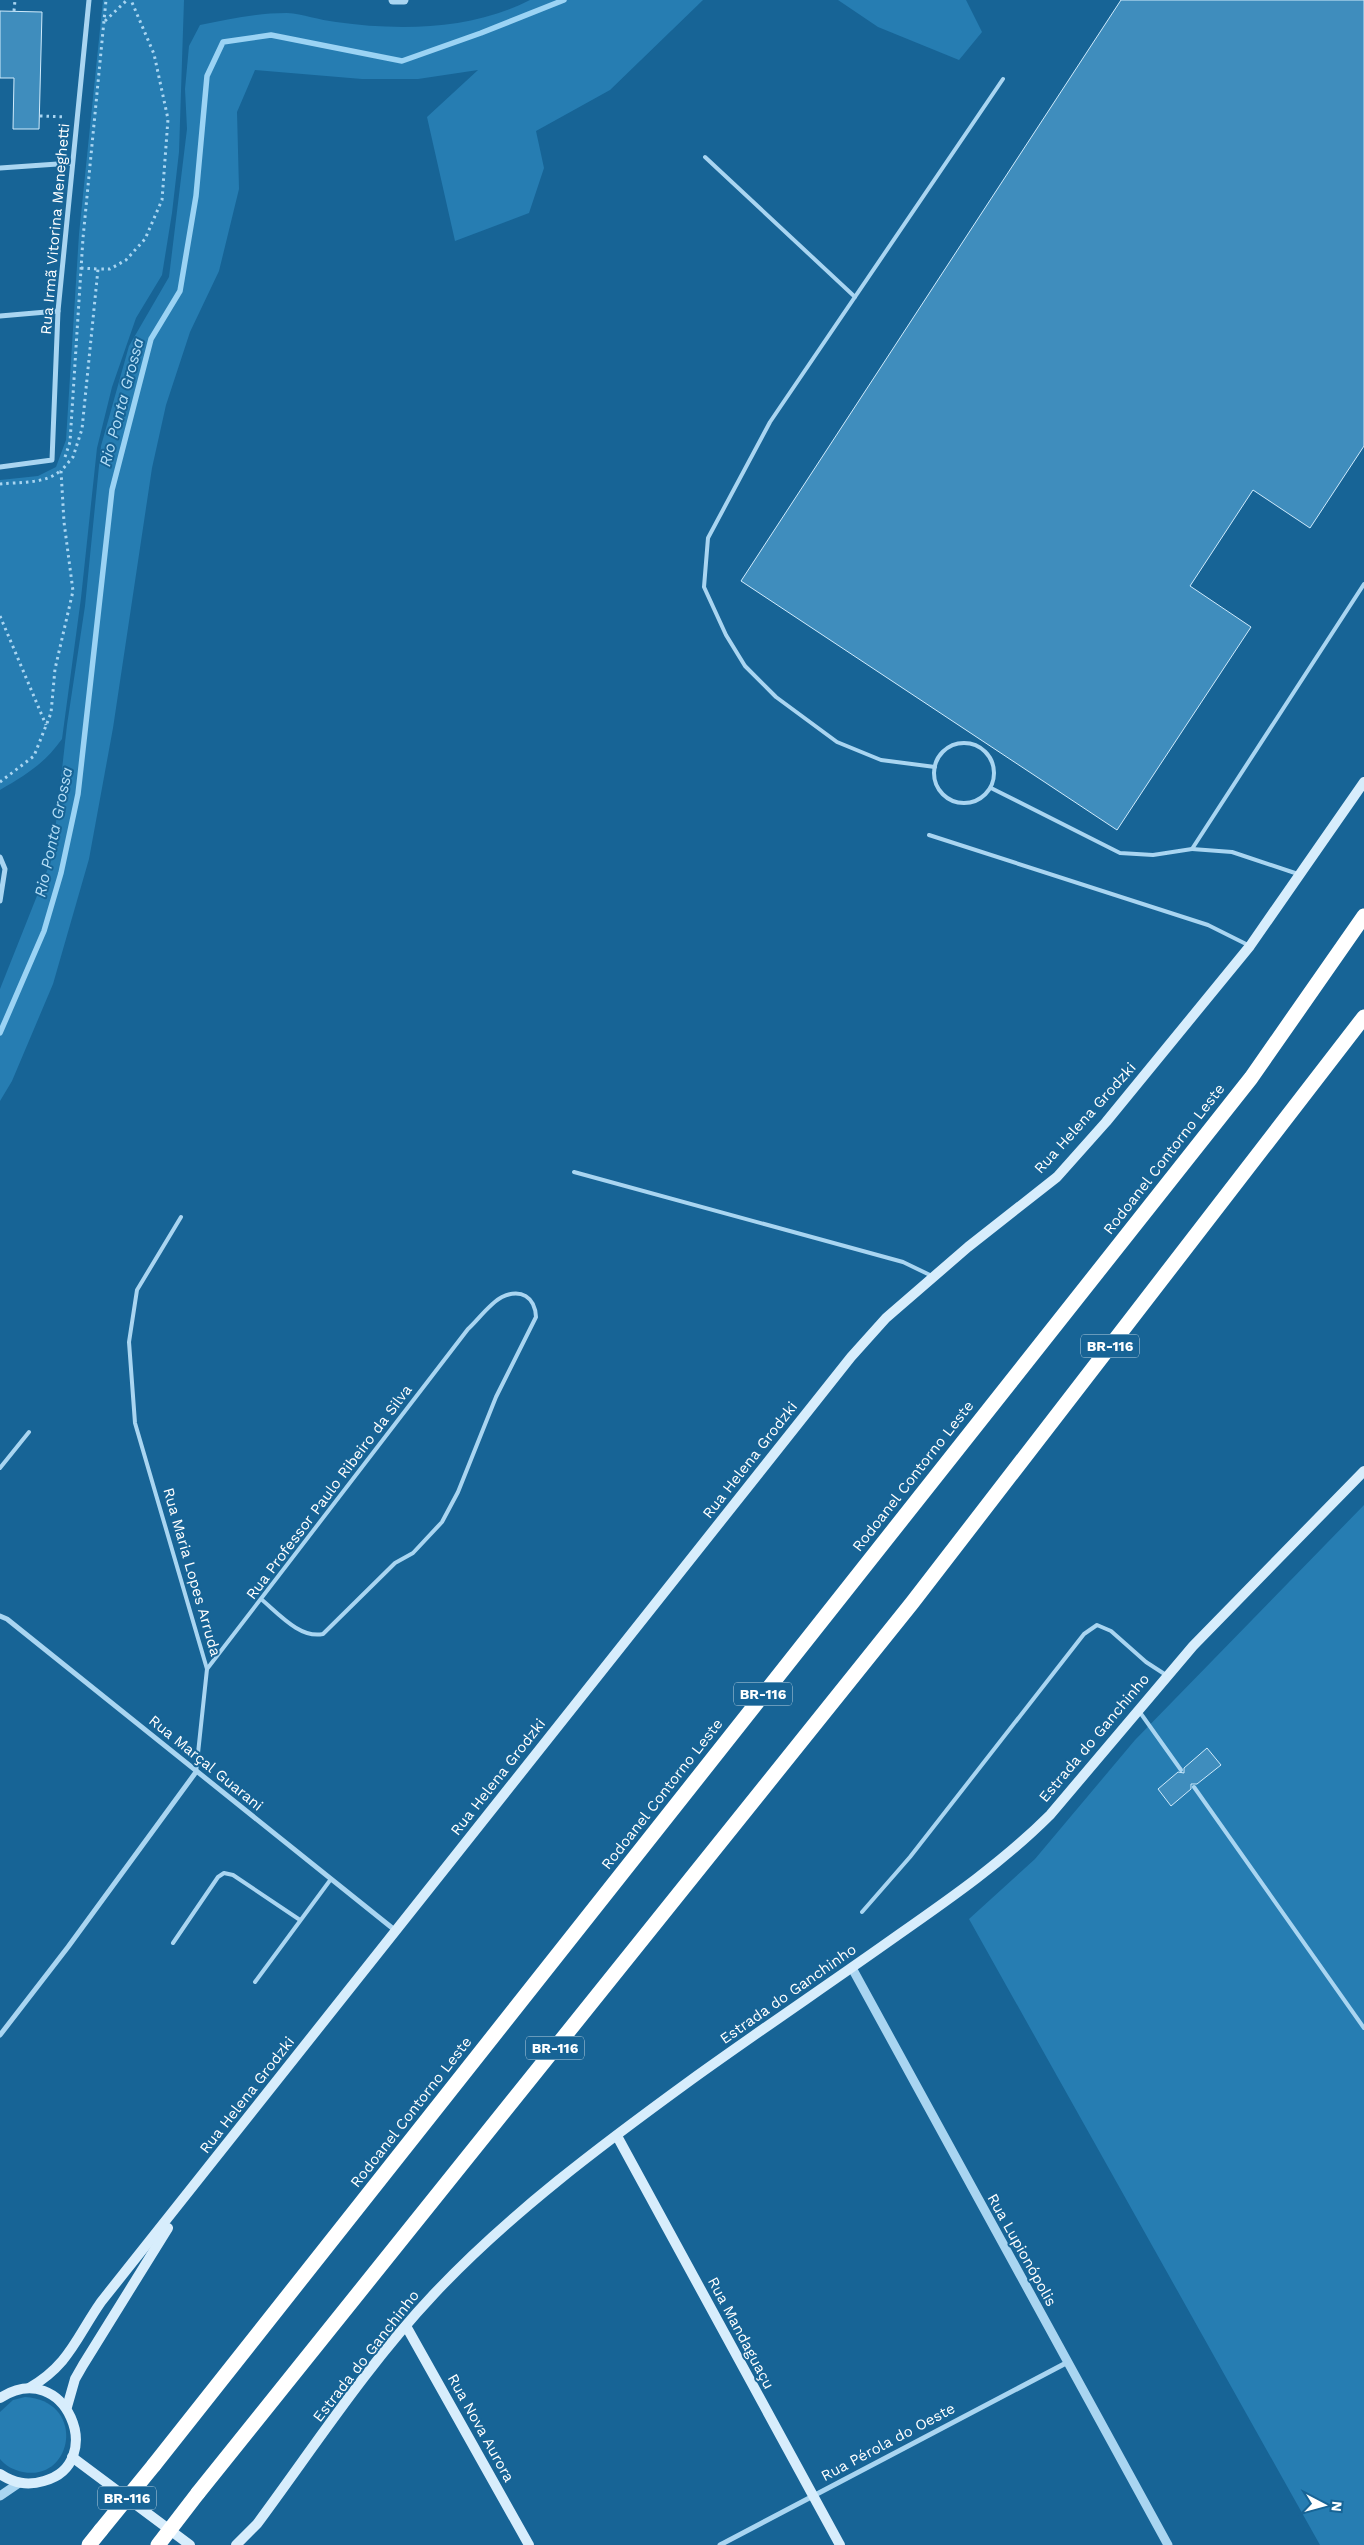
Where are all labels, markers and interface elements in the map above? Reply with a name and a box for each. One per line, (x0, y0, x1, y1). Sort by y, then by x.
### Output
street label: Rua Irmã Vitorina Meneghetti (37, 123, 73, 335)
water label: Rio Ponta Grossa (95, 336, 148, 468)
water label: Rio Ponta Grossa (30, 765, 77, 899)
street label: Rua Helena Grodzki (1030, 1059, 1140, 1177)
street label: Rodoanel Contorno Leste (1100, 1080, 1228, 1238)
road number: BR-116 (1081, 1334, 1139, 1358)
street label: Rua Professor Paulo Ribeiro da Silva (242, 1381, 416, 1603)
street label: Rodoanel Contorno Leste (849, 1397, 977, 1555)
street label: Rua Helena Grodzki (699, 1398, 801, 1522)
street label: Rua Maria Lopes Arruda (159, 1486, 225, 1659)
street label: Estrada do Ganchinho (1035, 1670, 1153, 1806)
road number: BR-116 (734, 1682, 792, 1706)
street label: Rua Marçal Guarani (145, 1711, 267, 1815)
street label: Rua Helena Grodzki (447, 1715, 549, 1839)
street label: Rodoanel Contorno Leste (598, 1715, 726, 1873)
street label: Estrada do Ganchinho (716, 1940, 860, 2048)
street label: Rua Helena Grodzki (196, 2033, 298, 2157)
street label: Rodoanel Contorno Leste (347, 2033, 475, 2191)
road number: BR-116 (526, 2036, 584, 2060)
street label: Rua Lupionópolis (984, 2191, 1060, 2310)
street label: Rua Mandaguaçu (704, 2274, 778, 2392)
street label: Estrada do Ganchinho (309, 2287, 423, 2425)
street label: Rua Nova Aurora (444, 2371, 518, 2486)
street label: Rua Pérola do Oeste (818, 2399, 958, 2485)
north arrow (1299, 2480, 1349, 2530)
road number: BR-116 (98, 2486, 156, 2510)
text: N (1328, 2500, 1345, 2512)

